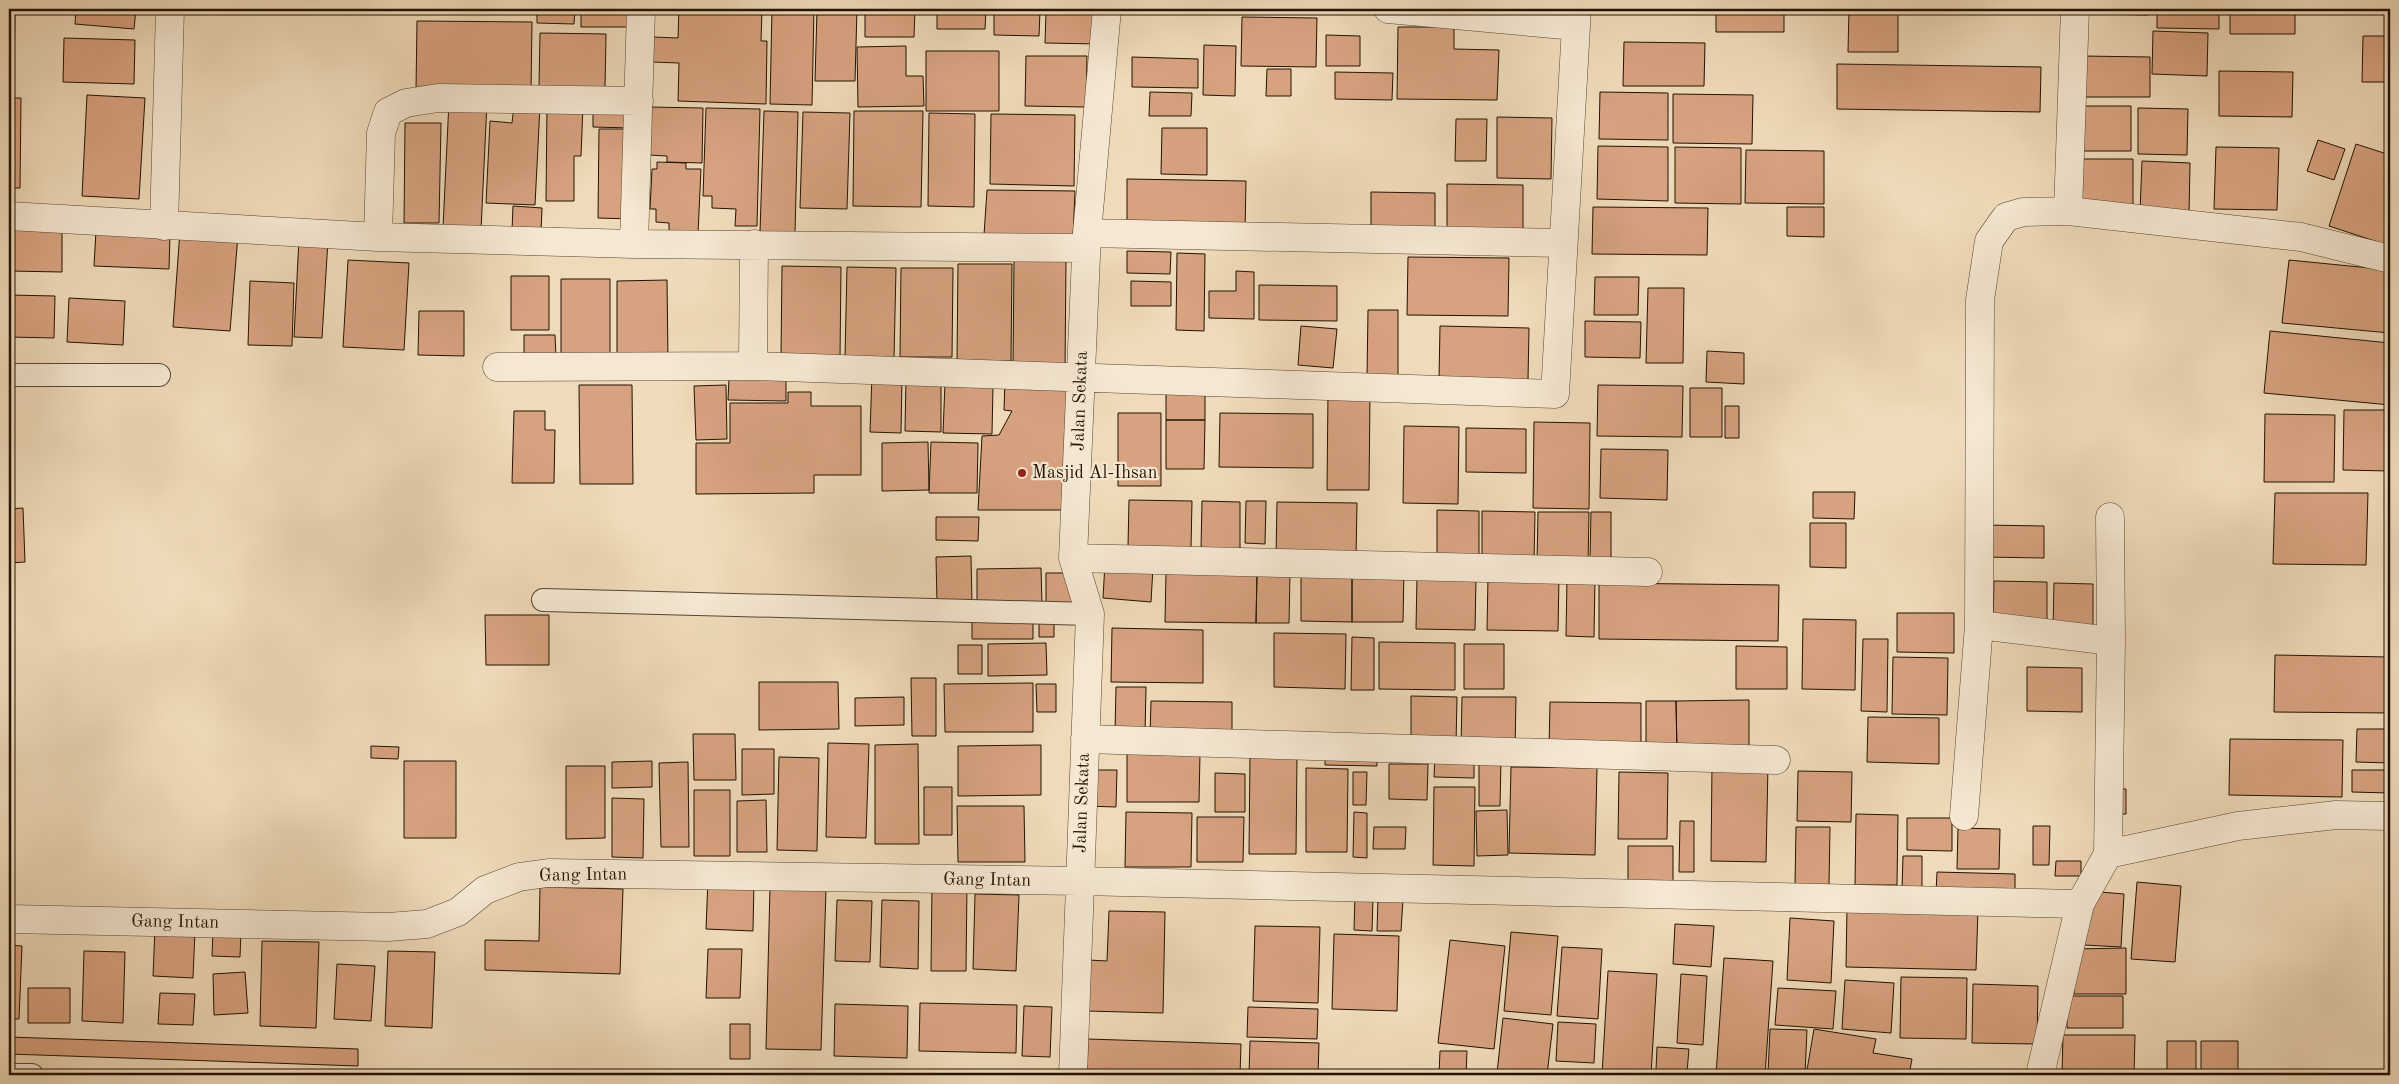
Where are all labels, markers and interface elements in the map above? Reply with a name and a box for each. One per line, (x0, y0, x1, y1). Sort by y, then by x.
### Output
street label: Jalan Sekata (1069, 351, 1091, 451)
place label: Masjid Al-Ihsan (1032, 464, 1158, 482)
marker: Masjid Al-Ihsan (1016, 467, 1028, 479)
street label: Jalan Sekata (1071, 753, 1093, 853)
street label: Gang Intan (539, 865, 627, 885)
street label: Gang Intan (943, 870, 1031, 890)
street label: Gang Intan (131, 912, 219, 932)

